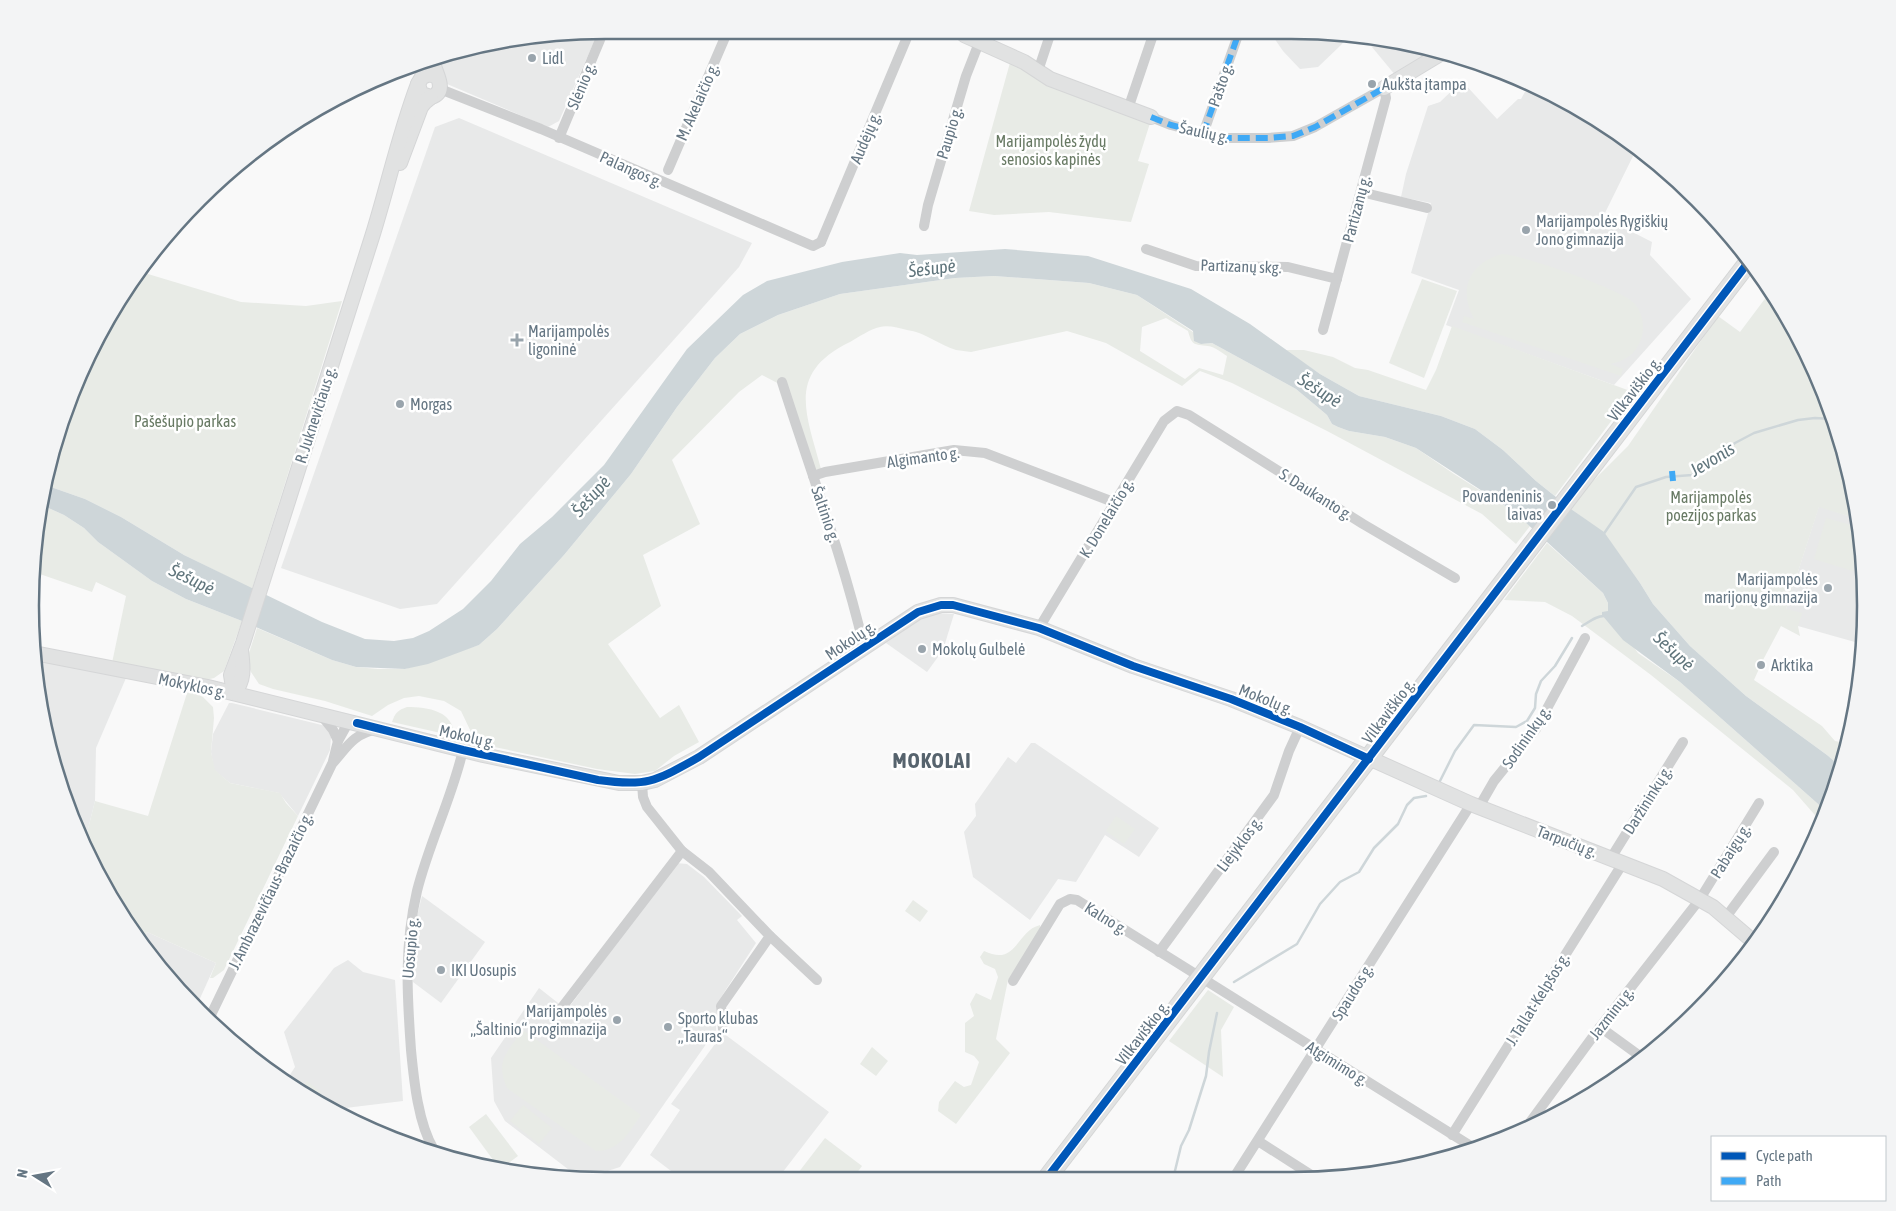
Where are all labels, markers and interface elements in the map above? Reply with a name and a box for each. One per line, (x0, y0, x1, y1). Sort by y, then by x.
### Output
place label: Lidl (542, 49, 564, 67)
marker: Lidl (526, 52, 538, 64)
street label: Slėnio g. (563, 60, 600, 112)
street label: M. Akelaičio g. (672, 61, 723, 144)
street label: Pašto g. (1204, 61, 1237, 109)
place label: Aukšta įtampa (1382, 75, 1467, 94)
marker: Aukšta įtampa (1366, 78, 1378, 90)
street label: Paupio g. (933, 105, 966, 161)
street label: Audėjų g. (846, 110, 885, 167)
street label: Šaulių g. (1178, 118, 1230, 147)
park label: Marijampolės žydų senosios kapinės (996, 132, 1107, 169)
street label: Palangos g. (597, 147, 665, 192)
street label: Partizanų g. (1338, 173, 1375, 245)
place label: Marijampolės Rygiškių Jono gimnazija (1536, 212, 1668, 249)
marker: Marijampolės Rygiškių Jono gimnazija (1520, 224, 1532, 236)
water label: Šešupė (906, 255, 957, 281)
street label: Partizanų skg. (1200, 256, 1282, 277)
place label: Marijampolės ligoninė (528, 322, 610, 359)
marker: Marijampolės ligoninė (510, 333, 524, 347)
street label: Vilkaviškio g. (1604, 353, 1665, 425)
street label: R. Juknevičiaus g. (291, 364, 340, 466)
water label: Šešupė (1293, 368, 1346, 411)
place label: Morgas (410, 395, 452, 414)
marker: Morgas (394, 398, 406, 410)
park label: Pašešupio parkas (134, 412, 236, 431)
water label: Jevonis (1685, 437, 1738, 481)
street label: Algimanto g. (886, 443, 961, 472)
street label: S. Daukanto g. (1276, 465, 1356, 524)
water label: Šešupė (567, 471, 615, 521)
street label: K. Donelaičio g. (1075, 475, 1138, 561)
street label: Šaltinio g. (807, 484, 844, 545)
place label: Povandeninis laivas (1462, 487, 1542, 523)
park label: Marijampolės poezijos parkas (1666, 488, 1757, 525)
marker: Povandeninis laivas (1546, 499, 1558, 511)
water label: Šešupė (165, 559, 218, 599)
place label: Marijampolės marijonų gimnazija (1704, 570, 1818, 607)
marker: Marijampolės marijonų gimnazija (1822, 582, 1834, 594)
street label: Mokolų g. (822, 617, 879, 664)
water label: Šešupė (1649, 626, 1699, 675)
place label: Mokolų Gulbelė (932, 640, 1025, 659)
marker: Mokolų Gulbelė (916, 643, 928, 655)
place label: Arktika (1771, 656, 1813, 674)
marker: Arktika (1755, 659, 1767, 671)
street label: Mokyklos g. (157, 669, 227, 702)
street label: Vilkaviškio g. (1358, 675, 1419, 747)
street label: Mokolų g. (1236, 680, 1296, 719)
street label: Sodininkų g. (1498, 702, 1555, 772)
street label: Mokolų g. (437, 721, 497, 752)
district label: MOKOLAI (892, 748, 972, 772)
street label: Daržininkų g. (1619, 763, 1676, 838)
street label: J. Ambrazevičiaus-Brazaičio g. (224, 810, 317, 972)
street label: Liejyklos g. (1213, 813, 1266, 875)
street label: Tarpučių g. (1534, 821, 1600, 862)
street label: Pabaigų g. (1706, 821, 1755, 882)
street label: Kalno g. (1081, 898, 1131, 939)
street label: Uosupio g. (398, 917, 423, 979)
street label: J. Tallat-Kelpšos g. (1502, 950, 1573, 1049)
place label: IKI Uosupis (451, 961, 517, 980)
street label: Spaudos g. (1328, 961, 1377, 1024)
marker: IKI Uosupis (435, 964, 447, 976)
street label: Jazminų g. (1585, 983, 1638, 1043)
street label: Vilkaviškio g. (1112, 997, 1173, 1069)
place label: Marijampolės „Šaltinio“ progimnazija (470, 1002, 607, 1039)
place label: Sporto klubas „Tauras“ (678, 1009, 759, 1045)
marker: Marijampolės „Šaltinio“ progimnazija (611, 1014, 623, 1026)
marker: Sporto klubas „Tauras“ (662, 1021, 674, 1033)
street label: Atgimimo g. (1302, 1037, 1371, 1090)
legend (1711, 1136, 1886, 1201)
text: Cycle path (1756, 1147, 1813, 1164)
north arrow (10, 1151, 60, 1201)
text: N (14, 1168, 31, 1179)
text: Path (1756, 1172, 1782, 1189)

